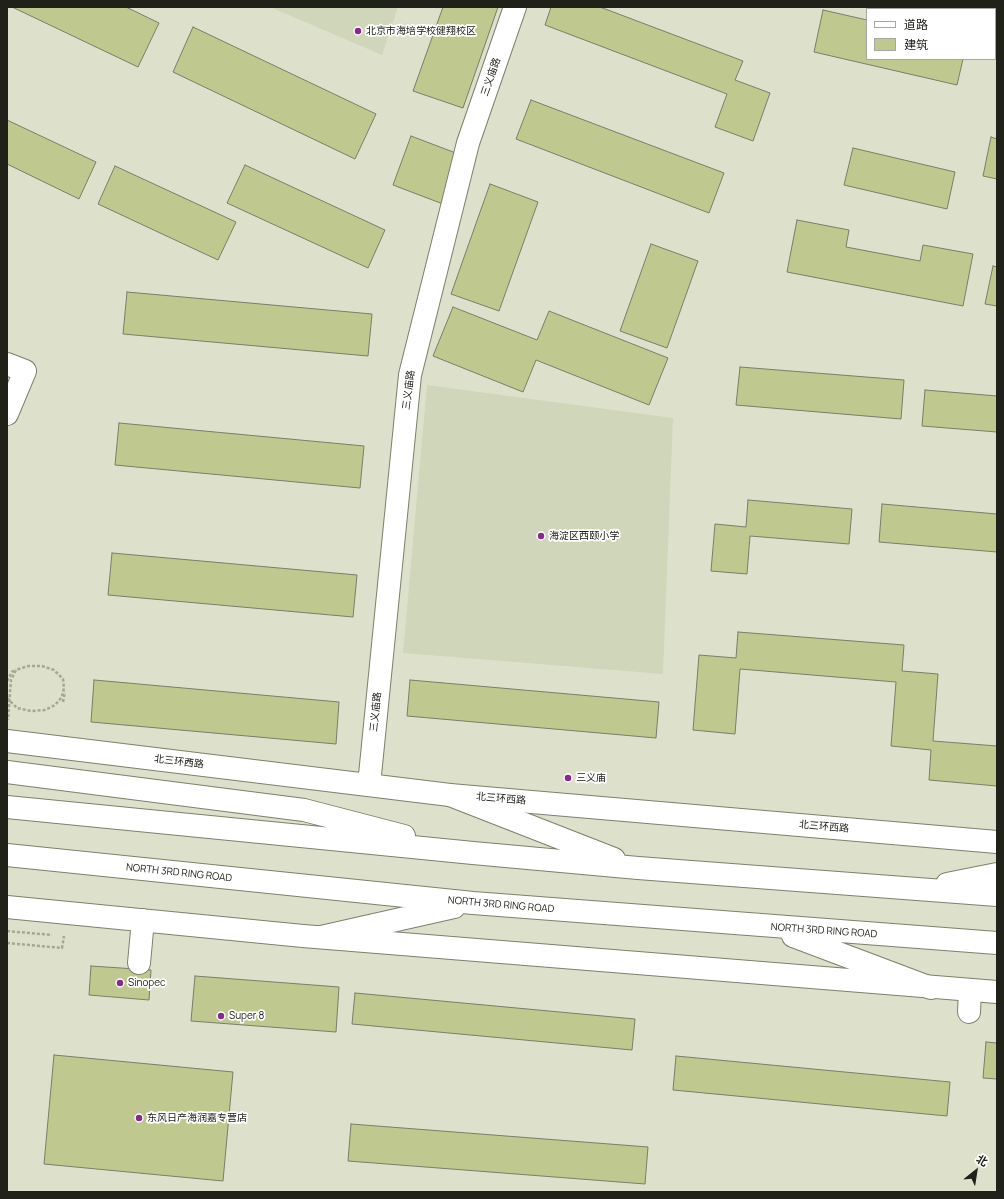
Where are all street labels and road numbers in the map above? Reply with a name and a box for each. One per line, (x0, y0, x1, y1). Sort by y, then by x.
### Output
street label: 三义庙路 (479, 56, 503, 98)
street label: 三义庙路 (401, 369, 417, 411)
street label: 三义庙路 (368, 691, 384, 733)
street label: 北三环西路 (153, 753, 205, 771)
street label: 北三环西路 (476, 791, 526, 807)
street label: 北三环西路 (799, 819, 849, 835)
street label: NORTH 3RD RING ROAD (125, 861, 233, 885)
street label: NORTH 3RD RING ROAD (447, 894, 555, 916)
street label: NORTH 3RD RING ROAD (770, 921, 878, 941)

